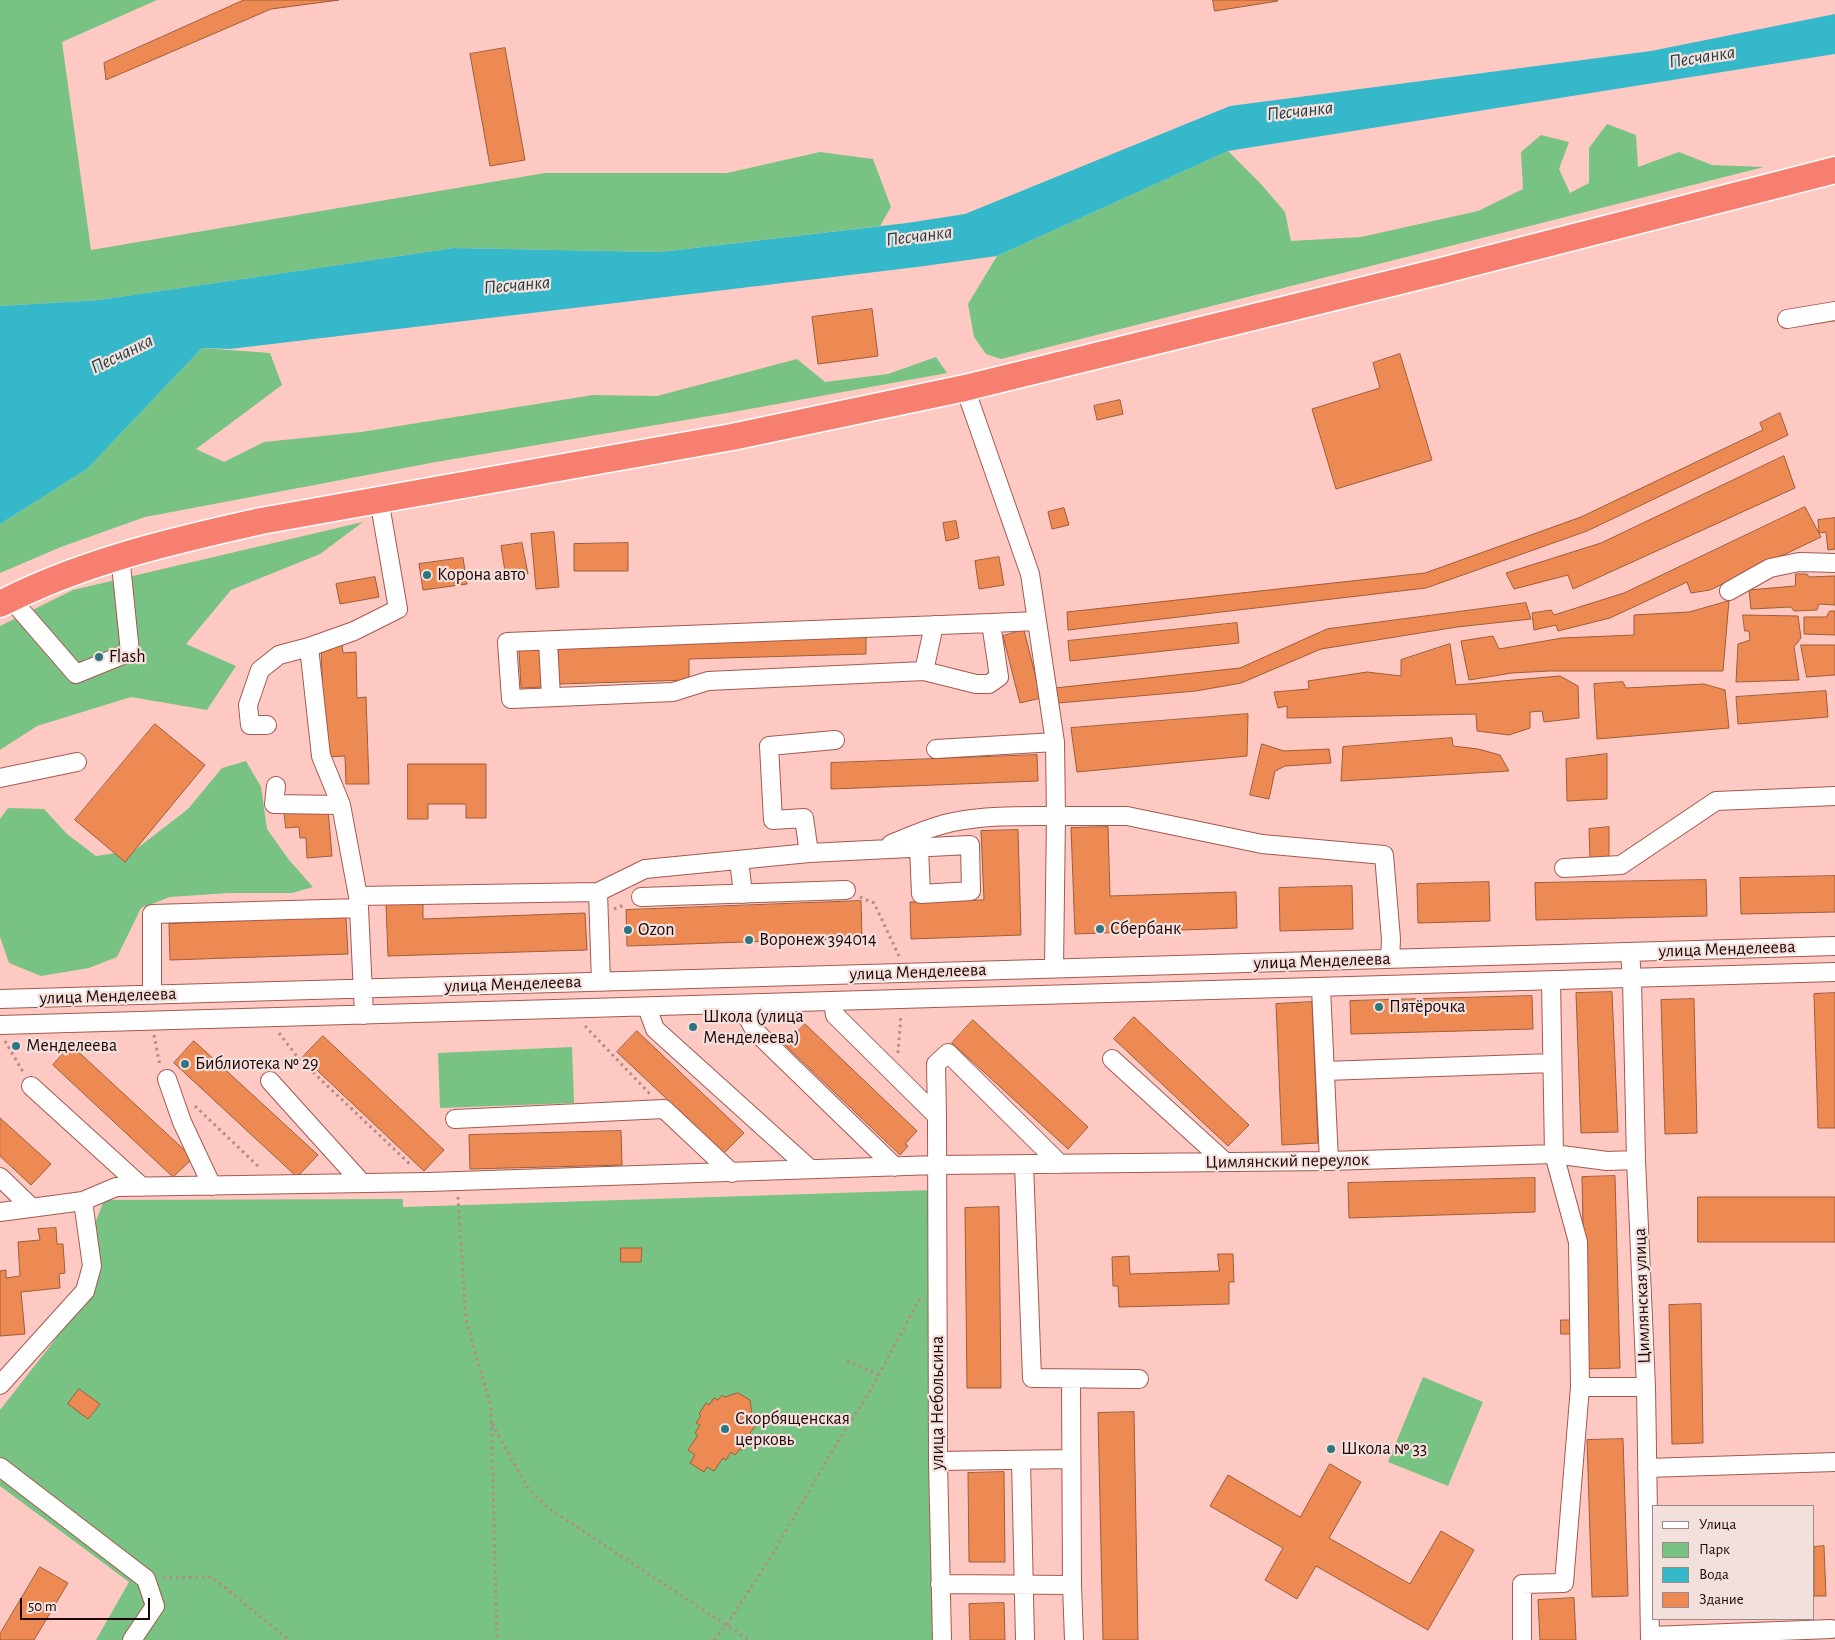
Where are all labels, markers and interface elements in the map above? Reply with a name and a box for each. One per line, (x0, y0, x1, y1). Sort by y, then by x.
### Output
water label: Песчанка (1667, 41, 1737, 73)
water label: Песчанка (1266, 96, 1334, 126)
water label: Песчанка (885, 221, 953, 251)
water label: Песчанка (483, 271, 551, 299)
water label: Песчанка (87, 329, 157, 379)
place label: Корона авто (437, 564, 526, 586)
marker: Корона авто (421, 569, 433, 581)
place label: Flash (109, 646, 146, 668)
marker: Flash (93, 651, 105, 663)
place label: Сбербанк (1110, 918, 1181, 940)
place label: Ozon (638, 919, 675, 941)
marker: Сбербанк (1094, 923, 1106, 935)
marker: Ozon (622, 924, 634, 936)
place label: Воронеж 394014 (759, 929, 877, 951)
marker: Воронеж 394014 (743, 934, 755, 946)
street label: улица Менделеева (1658, 936, 1796, 962)
street label: улица Менделеева (1253, 948, 1391, 974)
street label: улица Менделеева (849, 959, 987, 985)
street label: улица Менделеева (444, 971, 582, 997)
street label: улица Менделеева (39, 983, 177, 1009)
place label: Пятёрочка (1389, 996, 1466, 1018)
marker: Пятёрочка (1373, 1001, 1385, 1013)
place label: Школа (улица Менделеева) (703, 1006, 804, 1048)
marker: Школа (улица Менделеева) (687, 1021, 699, 1033)
place label: Менделеева (26, 1035, 117, 1057)
marker: Менделеева (10, 1040, 22, 1052)
place label: Библиотека № 29 (195, 1053, 319, 1075)
marker: Библиотека № 29 (179, 1058, 191, 1070)
street label: Цимлянский переулок (1205, 1149, 1369, 1173)
street label: Цимлянская улица (1629, 1228, 1655, 1364)
street label: улица Небольсина (927, 1336, 949, 1470)
place label: Скорбященская церковь (735, 1408, 850, 1450)
marker: Скорбященская церковь (719, 1423, 731, 1435)
place label: Школа № 33 (1341, 1438, 1427, 1460)
marker: Школа № 33 (1325, 1443, 1337, 1455)
legend (1652, 1505, 1815, 1620)
text: Улица (1699, 1517, 1736, 1532)
text: Парк (1699, 1542, 1730, 1557)
text: Вода (1699, 1567, 1729, 1582)
scale bar (22, 1588, 152, 1620)
text: Здание (1699, 1592, 1744, 1607)
text: 50 m (28, 1599, 57, 1614)

